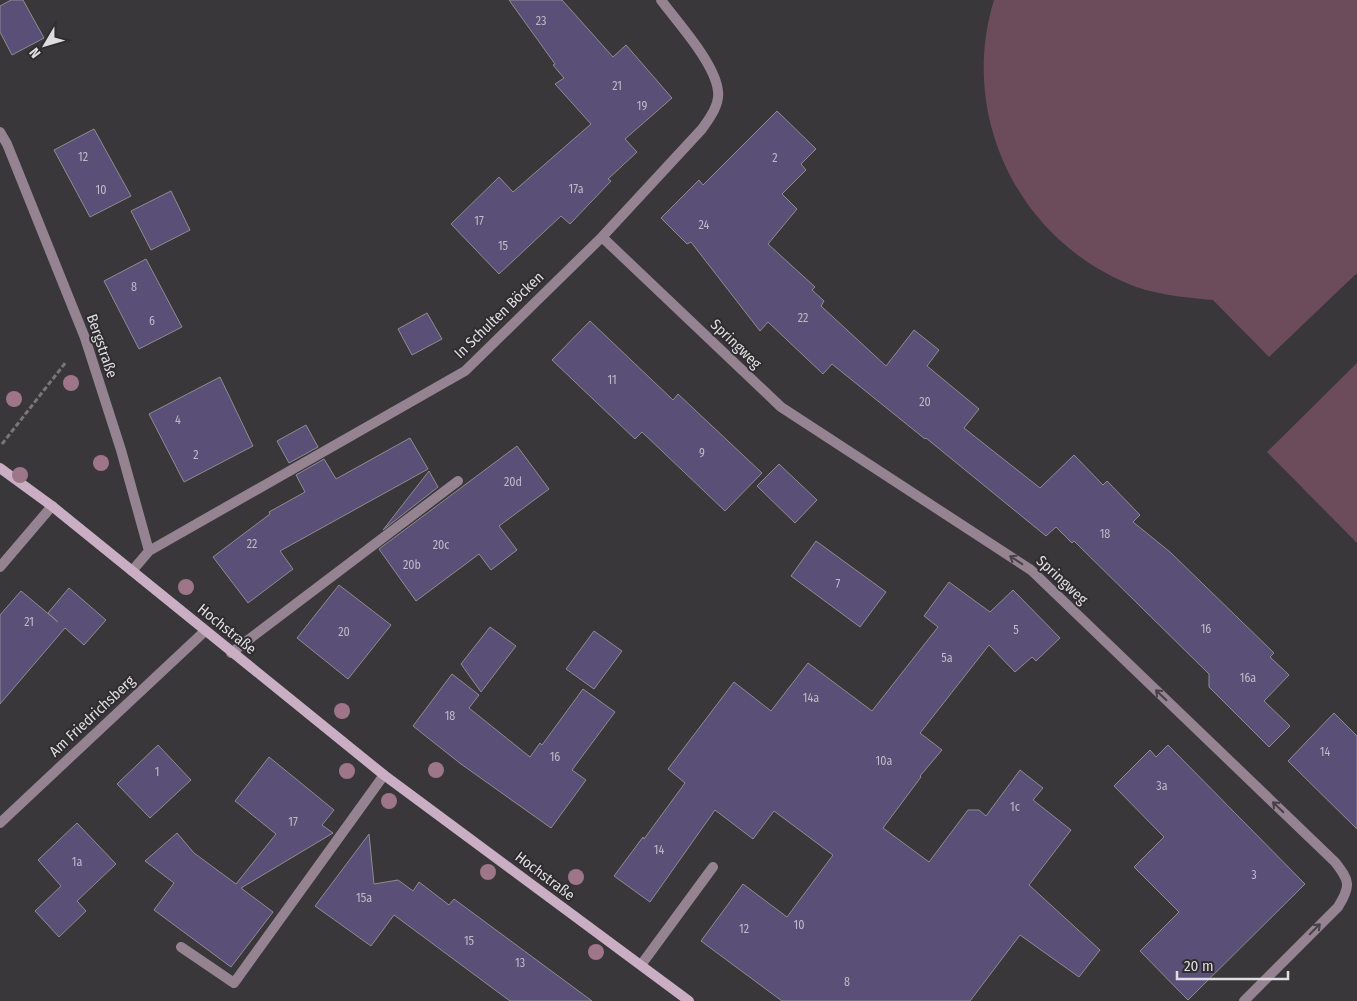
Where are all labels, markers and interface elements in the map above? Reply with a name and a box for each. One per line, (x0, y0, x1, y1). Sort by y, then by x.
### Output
house number: 23 (536, 14, 546, 28)
north arrow (20, 20, 70, 70)
text: N (26, 44, 44, 61)
house number: 21 (612, 79, 622, 93)
house number: 19 (637, 99, 647, 113)
house number: 12 (78, 150, 88, 164)
house number: 2 (772, 151, 778, 165)
house number: 17a (568, 182, 584, 196)
house number: 10 (96, 183, 106, 197)
house number: 17 (474, 214, 484, 228)
house number: 24 (699, 218, 710, 232)
house number: 15 (498, 239, 509, 253)
street label: In Schulten Böcken (451, 268, 547, 362)
house number: 8 (131, 280, 137, 294)
house number: 22 (798, 311, 808, 325)
street label: Bergstraße (83, 312, 121, 380)
house number: 6 (149, 314, 155, 328)
street label: Springweg (707, 315, 765, 373)
house number: 11 (607, 373, 617, 387)
house number: 20 (919, 395, 931, 409)
house number: 4 (175, 413, 181, 427)
house number: 9 (699, 446, 705, 460)
house number: 2 (193, 448, 199, 462)
house number: 20d (504, 475, 522, 489)
house number: 18 (1100, 527, 1110, 541)
house number: 22 (247, 537, 257, 551)
house number: 20c (433, 538, 449, 552)
street label: Springweg (1033, 552, 1091, 608)
one-way arrow (1010, 555, 1024, 565)
house number: 20b (403, 558, 421, 572)
house number: 7 (836, 577, 841, 591)
street label: Hochstraße (194, 600, 260, 658)
house number: 21 (24, 615, 34, 629)
house number: 16 (1201, 622, 1211, 636)
house number: 5 (1013, 623, 1019, 637)
house number: 20 (338, 625, 350, 639)
house number: 5a (941, 651, 953, 665)
house number: 16a (1240, 671, 1256, 685)
street label: Am Friedrichsberg (45, 672, 139, 760)
one-way arrow (1155, 689, 1167, 701)
house number: 14a (803, 691, 819, 705)
house number: 18 (445, 709, 455, 723)
house number: 14 (1320, 745, 1330, 759)
house number: 16 (550, 750, 560, 764)
house number: 10a (876, 754, 893, 768)
house number: 1 (155, 765, 159, 779)
house number: 3a (1156, 779, 1168, 793)
house number: 1c (1010, 800, 1020, 814)
one-way arrow (1272, 801, 1284, 813)
house number: 17 (288, 815, 298, 829)
house number: 14 (654, 843, 664, 857)
street label: Hochstraße (512, 848, 578, 904)
house number: 1a (72, 855, 82, 869)
house number: 3 (1251, 868, 1257, 882)
house number: 15a (356, 891, 372, 905)
house number: 10 (794, 918, 804, 932)
house number: 12 (739, 922, 749, 936)
one-way arrow (1309, 923, 1321, 936)
house number: 15 (464, 934, 475, 948)
scale bar (1177, 948, 1288, 980)
house number: 13 (515, 956, 525, 970)
text: 20 m (1184, 957, 1214, 975)
house number: 8 (844, 975, 850, 989)

